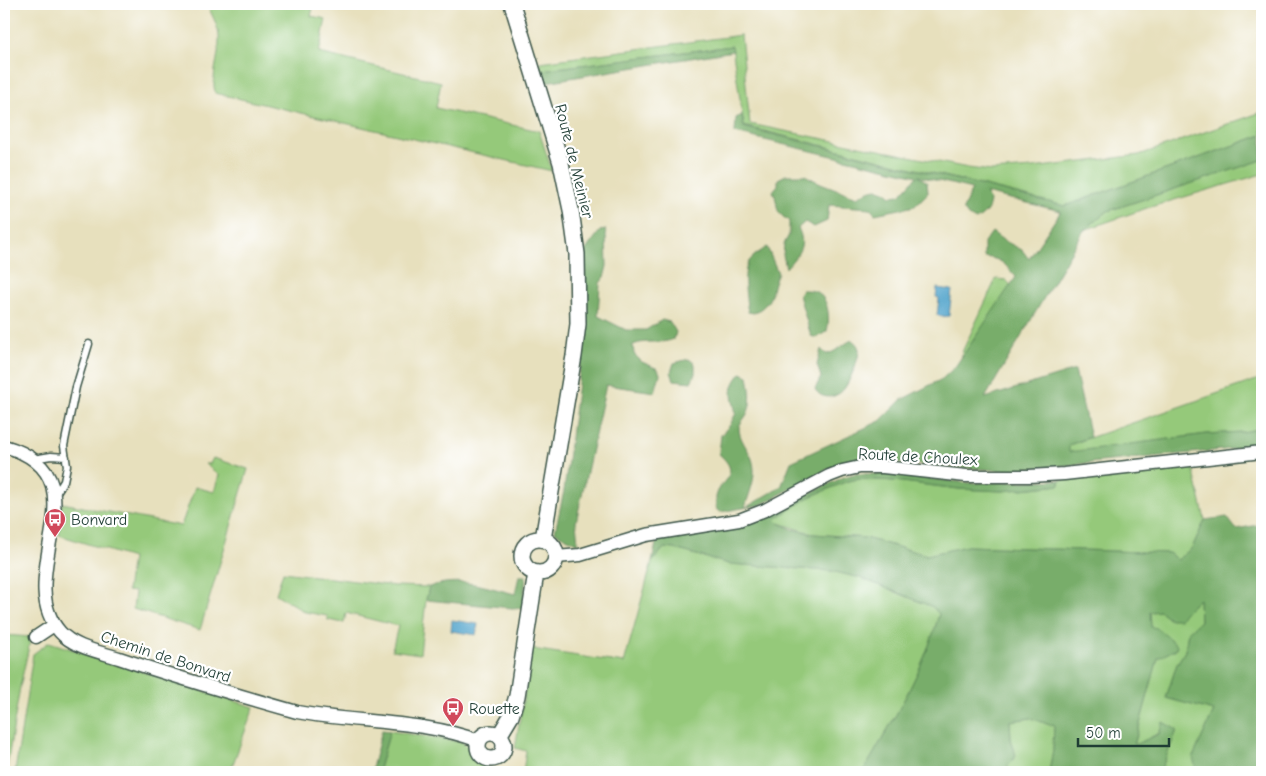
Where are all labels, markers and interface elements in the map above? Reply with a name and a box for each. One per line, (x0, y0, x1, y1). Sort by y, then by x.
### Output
street label: Route de Meinier (551, 102, 597, 221)
street label: Route de Choulex (858, 445, 978, 469)
bus stop icon: Bonvard (43, 507, 67, 538)
place label: Bonvard (71, 511, 127, 529)
street label: Chemin de Bonvard (98, 627, 233, 686)
bus stop icon: Rouette (441, 696, 465, 727)
place label: Rouette (469, 700, 520, 718)
scale bar (1078, 716, 1170, 748)
text: 50 m (1086, 724, 1121, 742)

